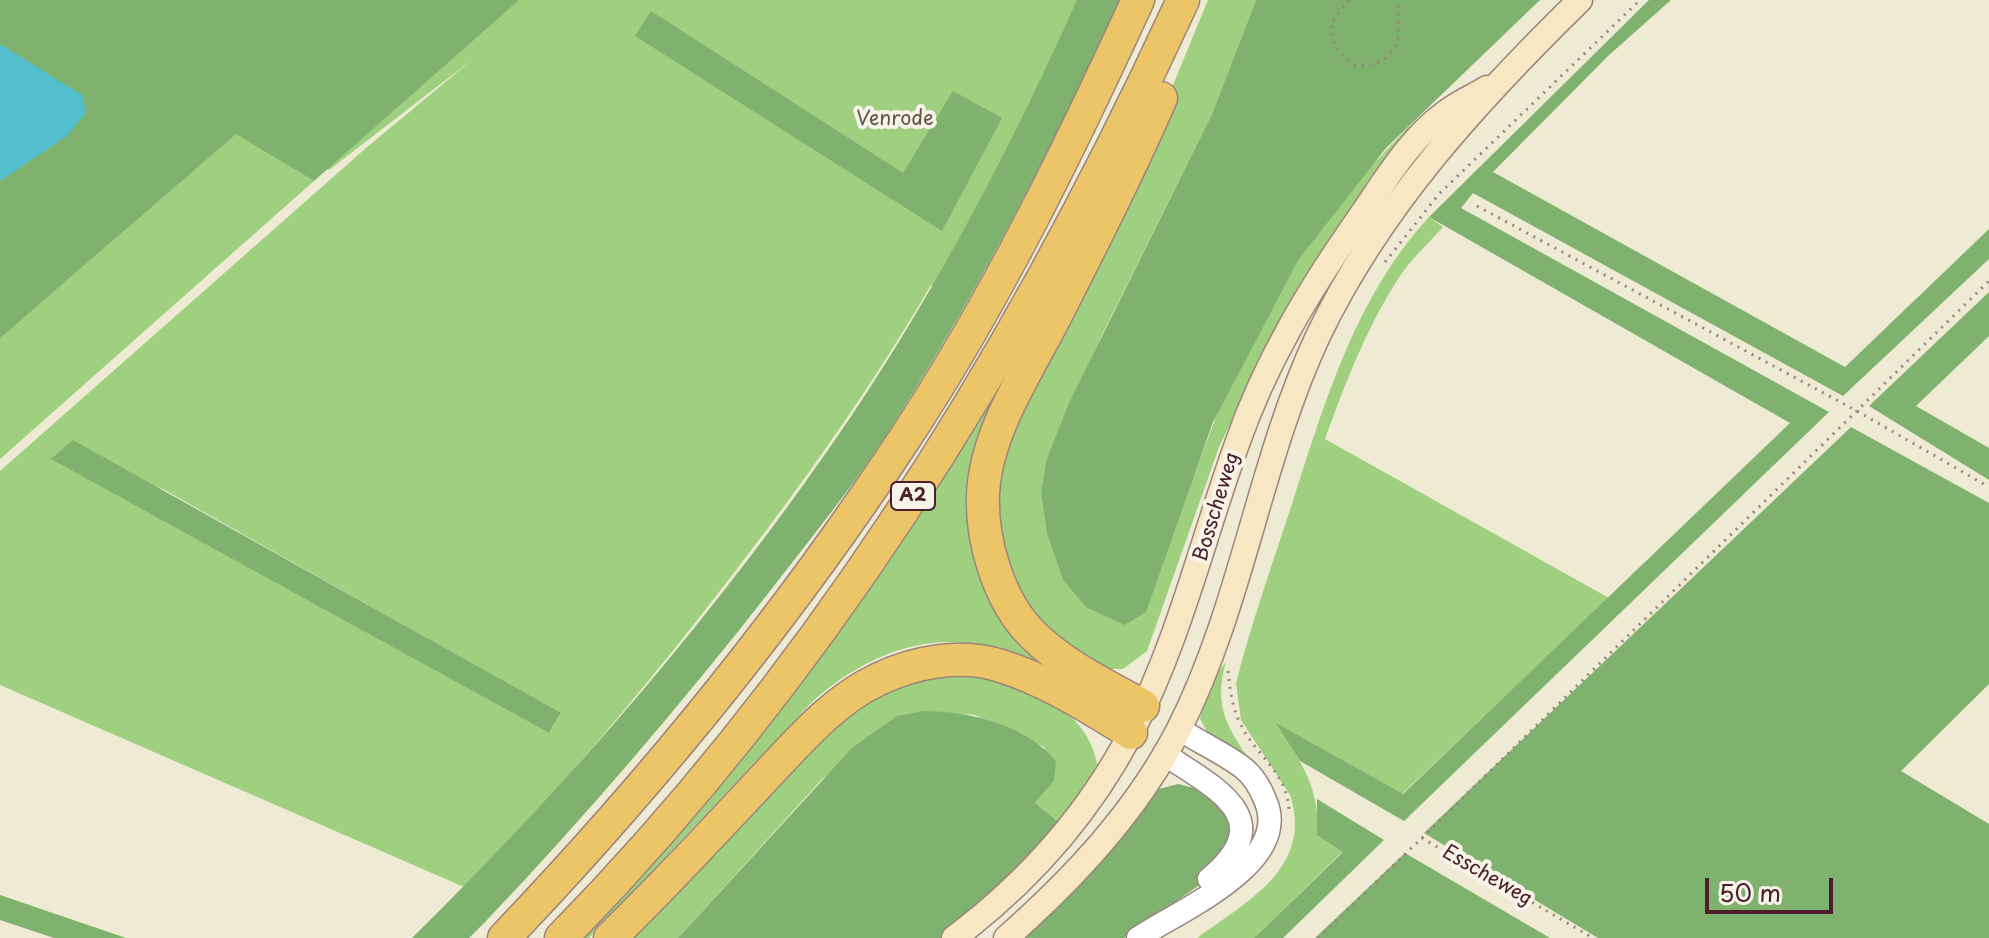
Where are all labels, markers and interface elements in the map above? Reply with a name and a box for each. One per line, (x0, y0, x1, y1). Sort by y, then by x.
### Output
park label: Venrode (857, 107, 933, 131)
street label: Bosscheweg (1189, 449, 1245, 565)
road number: A2 (891, 482, 935, 510)
street label: Esscheweg (1438, 841, 1536, 911)
scale bar (1709, 862, 1837, 912)
text: 50 m (1719, 874, 1781, 910)

